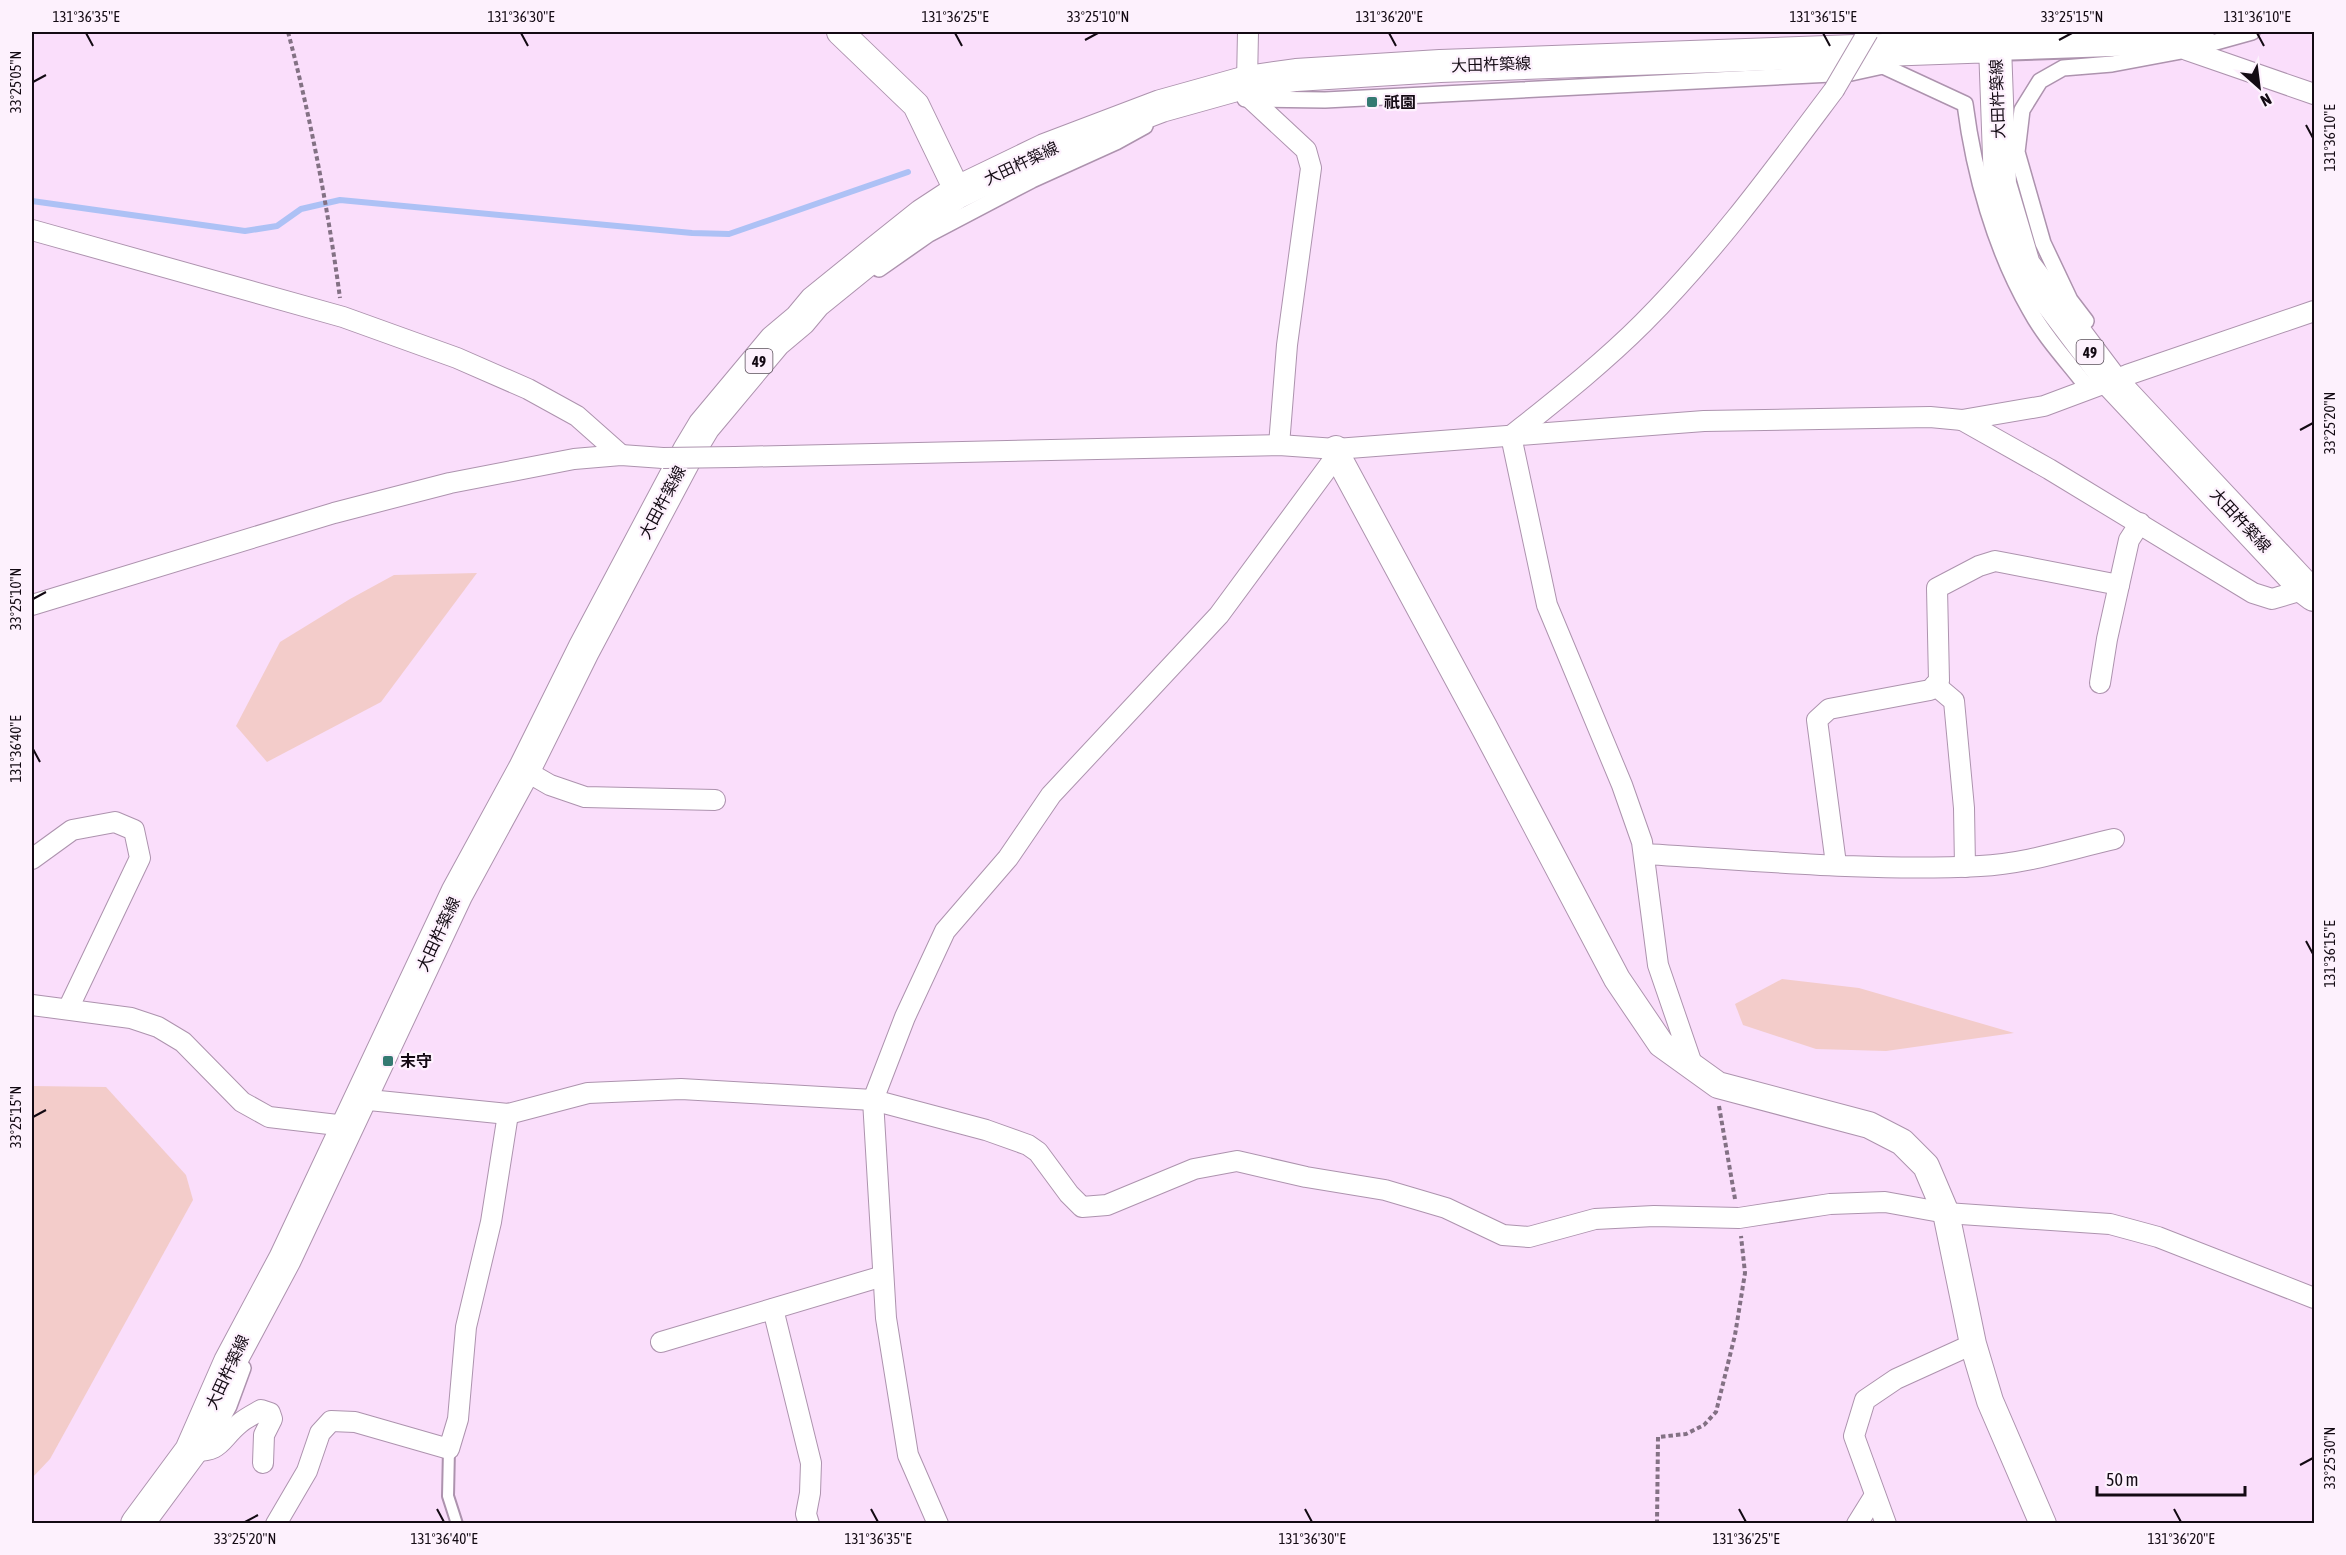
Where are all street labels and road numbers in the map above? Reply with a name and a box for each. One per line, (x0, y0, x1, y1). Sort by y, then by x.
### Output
street label: 大田杵築線 (1451, 54, 1531, 74)
street label: 大田杵築線 (1987, 59, 2007, 139)
street label: 大田杵築線 (981, 138, 1061, 188)
road number: 49 (2076, 340, 2104, 364)
road number: 49 (746, 349, 772, 373)
street label: 大田杵築線 (635, 462, 689, 542)
street label: 大田杵築線 (2207, 485, 2275, 555)
street label: 大田杵築線 (413, 894, 463, 974)
street label: 大田杵築線 (202, 1332, 252, 1412)

